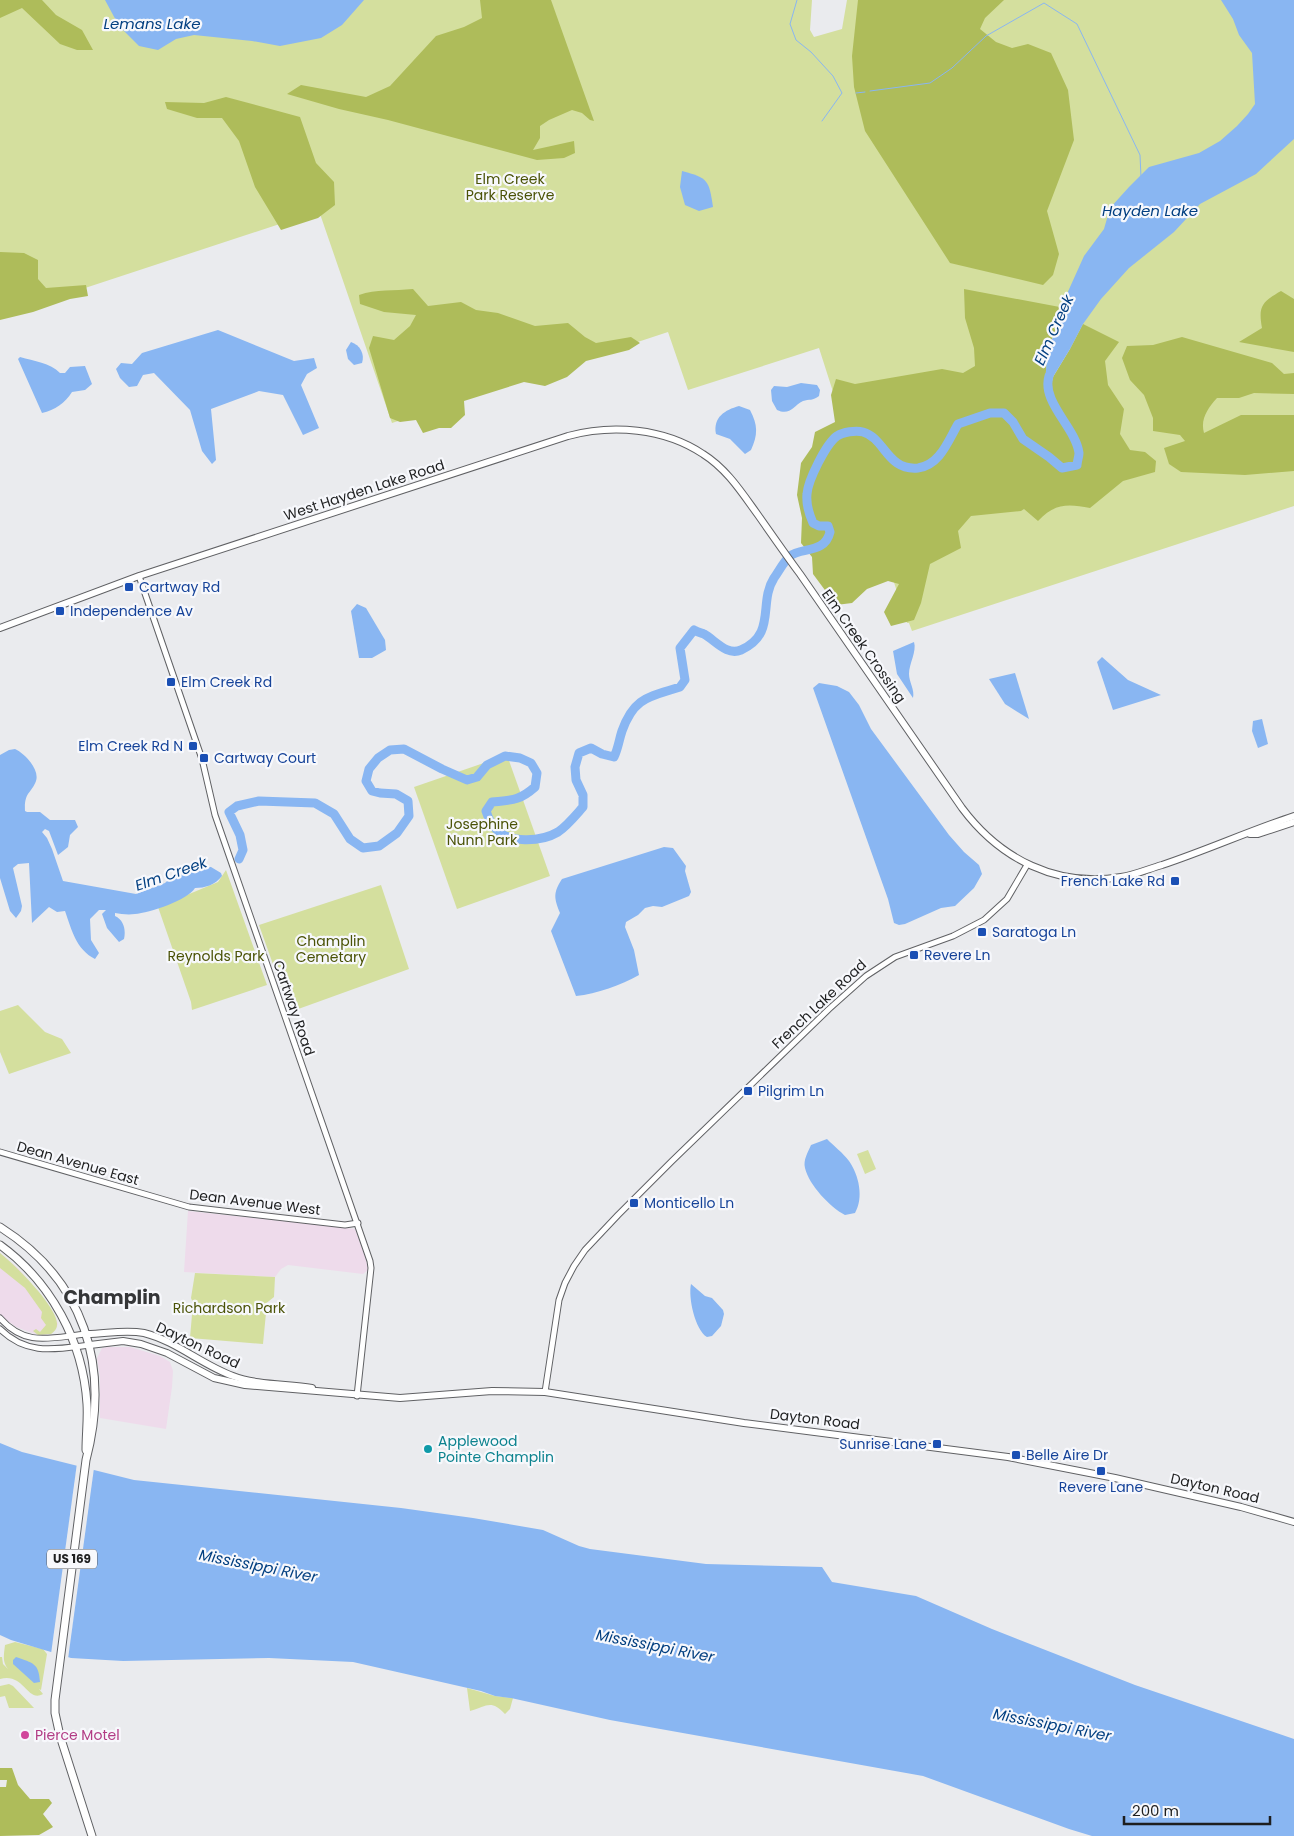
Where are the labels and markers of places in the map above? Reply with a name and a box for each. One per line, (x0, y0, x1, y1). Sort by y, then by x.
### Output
place label: Cartway Rd (139, 577, 220, 597)
marker: Cartway Rd (123, 581, 135, 593)
place label: Independence Av (70, 601, 193, 621)
marker: Independence Av (54, 605, 66, 617)
place label: Elm Creek Rd (181, 672, 272, 692)
marker: Elm Creek Rd (165, 676, 177, 688)
place label: Elm Creek Rd N (78, 736, 183, 756)
marker: Elm Creek Rd N (187, 740, 199, 752)
place label: Cartway Court (214, 748, 316, 768)
marker: Cartway Court (198, 752, 210, 764)
place label: French Lake Rd (1061, 871, 1165, 891)
marker: French Lake Rd (1169, 875, 1181, 887)
place label: Saratoga Ln (992, 922, 1076, 942)
marker: Saratoga Ln (976, 926, 988, 938)
place label: Revere Ln (924, 945, 990, 965)
marker: Revere Ln (908, 949, 920, 961)
place label: Pilgrim Ln (758, 1081, 824, 1101)
marker: Pilgrim Ln (742, 1085, 754, 1097)
place label: Monticello Ln (644, 1193, 734, 1213)
marker: Monticello Ln (628, 1197, 640, 1209)
place label: Applewood Pointe Champlin (438, 1431, 554, 1467)
place label: Sunrise Lane (839, 1434, 927, 1454)
marker: Sunrise Lane (931, 1438, 943, 1450)
marker: Applewood Pointe Champlin (422, 1443, 434, 1455)
place label: Belle Aire Dr (1026, 1445, 1108, 1465)
marker: Belle Aire Dr (1010, 1449, 1022, 1461)
marker: Revere Lane (1095, 1465, 1107, 1477)
place label: Revere Lane (1059, 1477, 1144, 1497)
place label: Pierce Motel (35, 1725, 120, 1745)
marker: Pierce Motel (19, 1729, 31, 1741)

